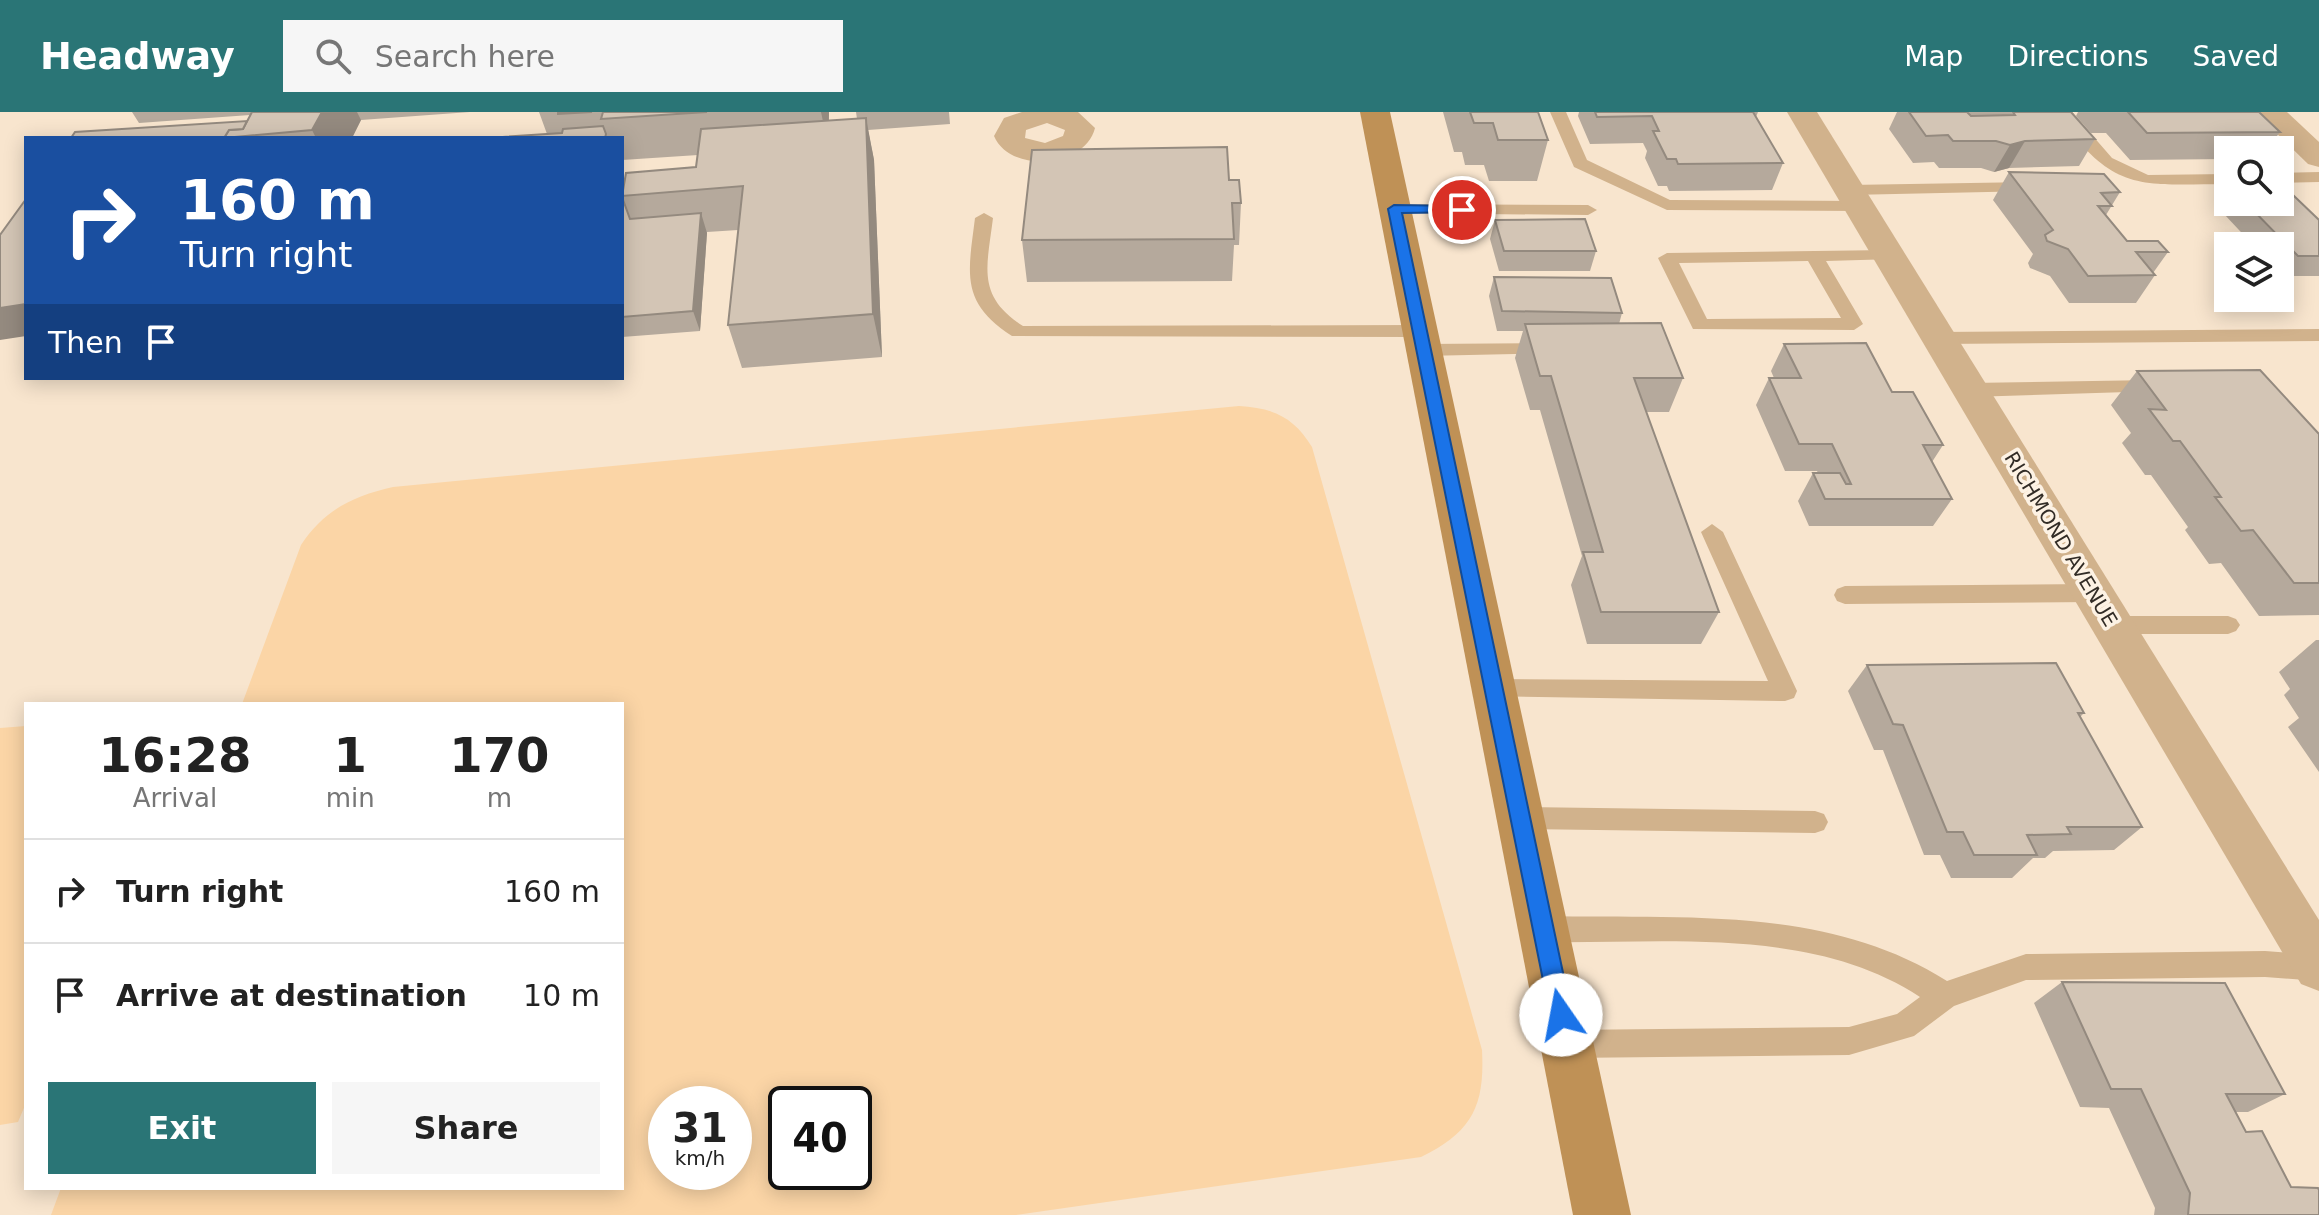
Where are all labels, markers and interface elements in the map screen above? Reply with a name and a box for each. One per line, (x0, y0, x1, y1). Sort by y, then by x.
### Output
search box (283, 20, 843, 92)
text: Headway (40, 34, 235, 78)
icon: search (311, 34, 355, 78)
text: Search here (375, 39, 555, 74)
text: Map (1904, 40, 1963, 73)
text: Directions (2007, 40, 2148, 73)
text: Saved (2192, 40, 2279, 73)
map controls (2214, 136, 2294, 312)
button: search (2214, 136, 2294, 216)
text: 160 m (180, 167, 375, 232)
icon: right (48, 168, 152, 272)
pin (1428, 176, 1496, 244)
icon: arrive (1440, 188, 1484, 232)
button: layers (2214, 232, 2294, 312)
text: Turn right (180, 234, 352, 275)
icon: arrive (139, 320, 183, 364)
text: Then (48, 325, 123, 360)
street label: RICHMOND AVENUE (1999, 447, 2123, 631)
text: 16:28 (98, 727, 251, 783)
text: 1 (334, 727, 367, 783)
text: 170 (449, 727, 549, 783)
text: Arrival (133, 783, 217, 813)
text: min (326, 783, 375, 813)
text: m (487, 783, 512, 813)
icon: right (48, 869, 92, 913)
text: Turn right (116, 874, 283, 909)
text: 160 m (504, 874, 600, 909)
icon: arrive (48, 973, 92, 1017)
position arrow (1519, 973, 1603, 1057)
text: Arrive at destination (116, 978, 467, 1013)
text: 10 m (523, 978, 600, 1013)
button: Exit (48, 1082, 316, 1174)
button: Share (332, 1082, 600, 1174)
speed limit sign: 40 (768, 1086, 872, 1190)
text: 31 (672, 1105, 728, 1151)
text: km/h (675, 1146, 725, 1170)

